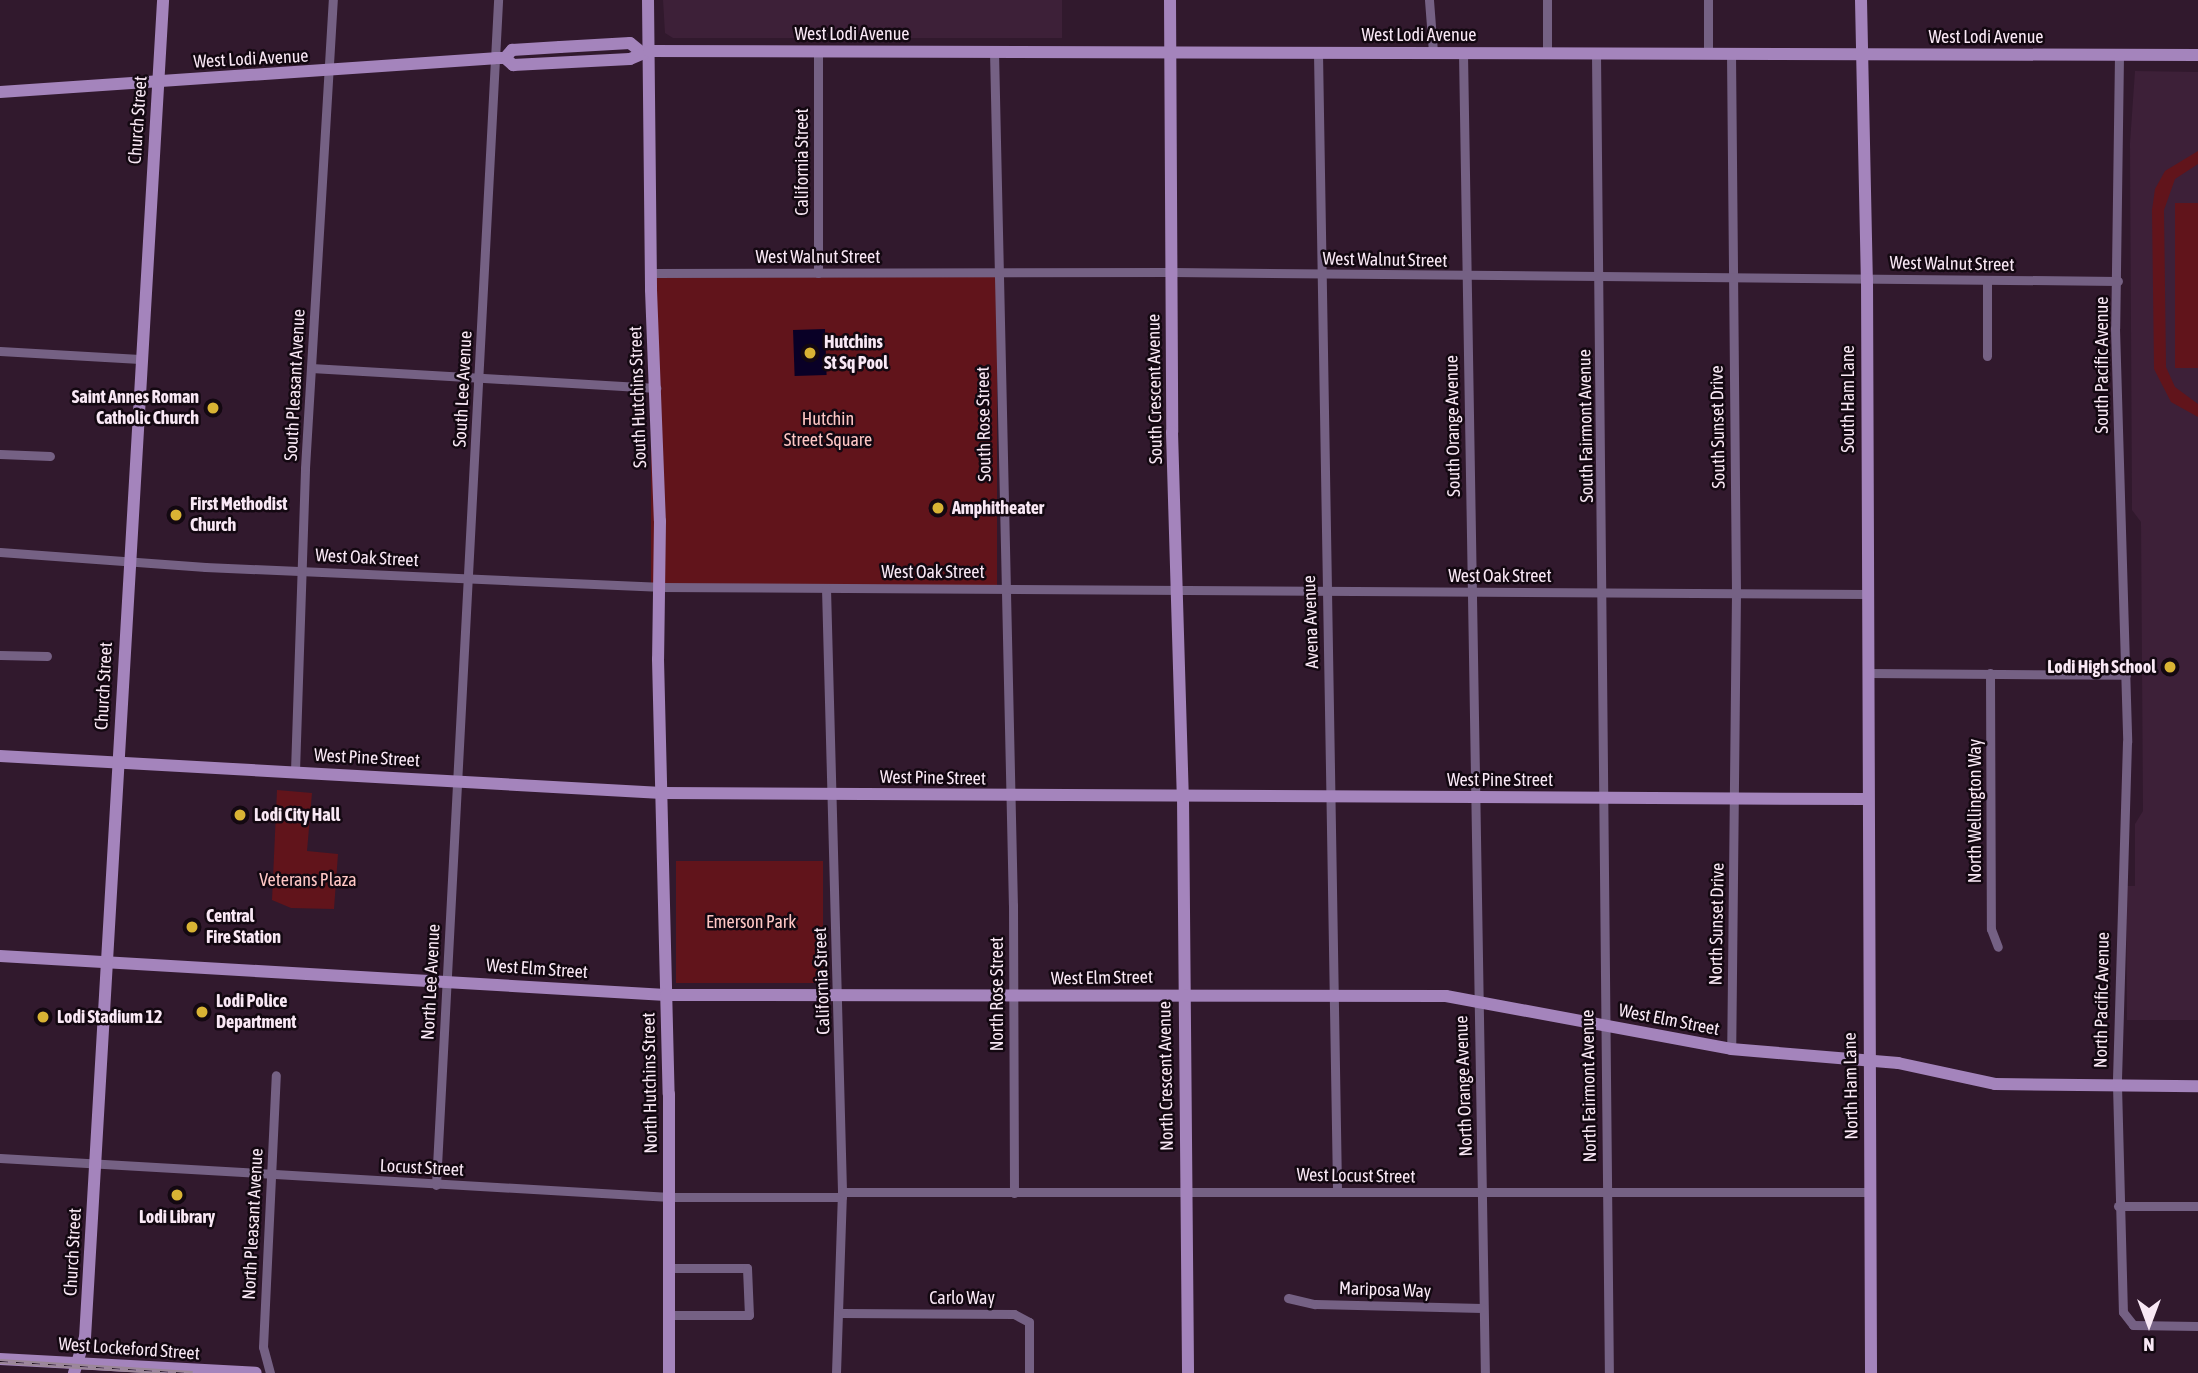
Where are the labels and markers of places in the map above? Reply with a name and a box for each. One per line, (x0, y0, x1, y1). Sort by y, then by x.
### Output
place label: Hutchins St Sq Pool (824, 332, 888, 374)
marker: Hutchins St Sq Pool (802, 345, 818, 361)
place label: Saint Annes Roman Catholic Church (72, 387, 199, 430)
marker: Saint Annes Roman Catholic Church (205, 400, 221, 416)
place label: First Methodist Church (190, 494, 288, 536)
place label: Amphitheater (952, 497, 1044, 519)
marker: Amphitheater (930, 500, 946, 516)
marker: First Methodist Church (168, 507, 184, 523)
place label: Lodi High School (2047, 656, 2156, 678)
marker: Lodi High School (2162, 659, 2178, 675)
place label: Lodi City Hall (254, 804, 340, 826)
marker: Lodi City Hall (232, 807, 248, 823)
place label: Central Fire Station (206, 906, 281, 948)
marker: Central Fire Station (184, 919, 200, 935)
place label: Lodi Police Department (216, 991, 297, 1034)
marker: Lodi Police Department (194, 1004, 210, 1020)
place label: Lodi Stadium 12 (57, 1006, 162, 1028)
marker: Lodi Stadium 12 (35, 1009, 51, 1025)
marker: Lodi Library (169, 1187, 185, 1203)
place label: Lodi Library (139, 1206, 215, 1228)

